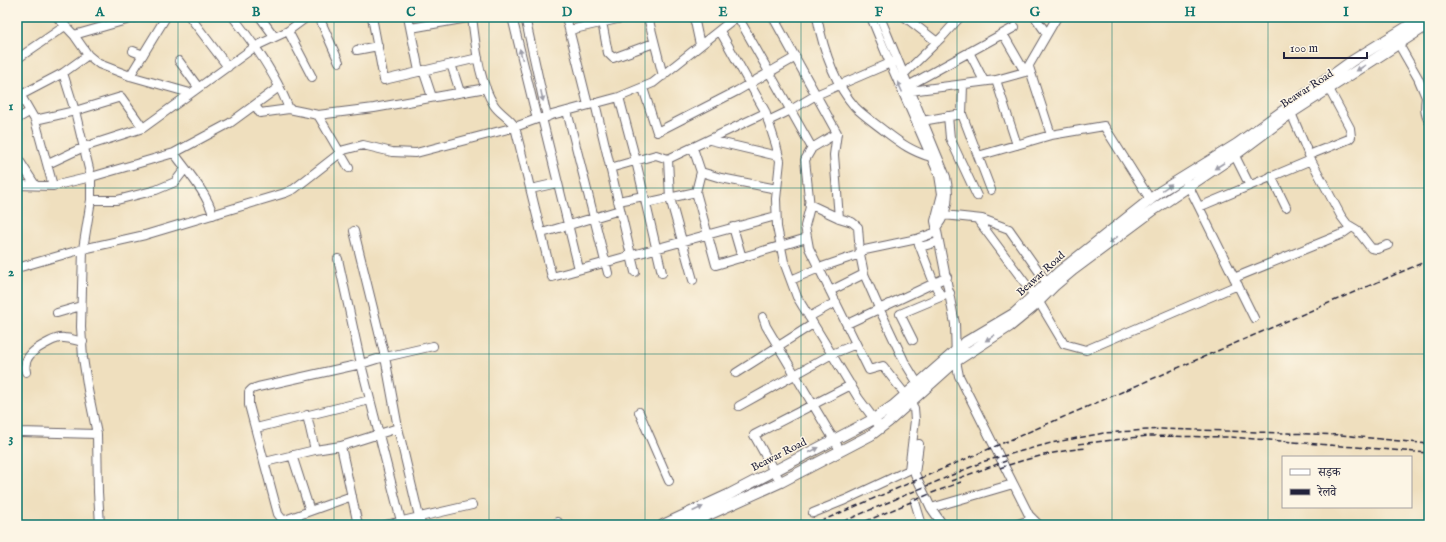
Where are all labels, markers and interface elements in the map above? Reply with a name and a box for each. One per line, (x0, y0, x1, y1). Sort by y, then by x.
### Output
text: A (95, 4, 106, 21)
text: B (252, 4, 261, 21)
text: C (406, 4, 416, 21)
text: D (562, 4, 573, 21)
text: E (718, 4, 728, 21)
text: F (875, 4, 884, 21)
text: G (1030, 4, 1041, 21)
text: H (1184, 4, 1196, 21)
text: I (1343, 4, 1349, 21)
scale bar (1284, 34, 1367, 60)
text: 100 m (1290, 41, 1318, 56)
one-way arrow (518, 48, 524, 60)
one-way arrow (1356, 64, 1366, 72)
street label: Beawar Road (1278, 67, 1336, 111)
one-way arrow (897, 81, 903, 92)
one-way arrow (540, 90, 546, 102)
text: 1 (9, 98, 14, 115)
one-way arrow (1213, 162, 1225, 169)
one-way arrow (1162, 183, 1172, 191)
one-way arrow (1107, 236, 1118, 244)
street label: Beawar Road (1014, 249, 1068, 299)
text: 2 (8, 264, 14, 281)
one-way arrow (984, 334, 995, 342)
text: 3 (9, 430, 14, 447)
street label: Beawar Road (749, 435, 809, 475)
one-way arrow (808, 447, 820, 454)
legend (1282, 456, 1412, 508)
text: सड़क (1317, 465, 1342, 480)
text: रेलवे (1316, 484, 1337, 500)
one-way arrow (693, 506, 704, 512)

